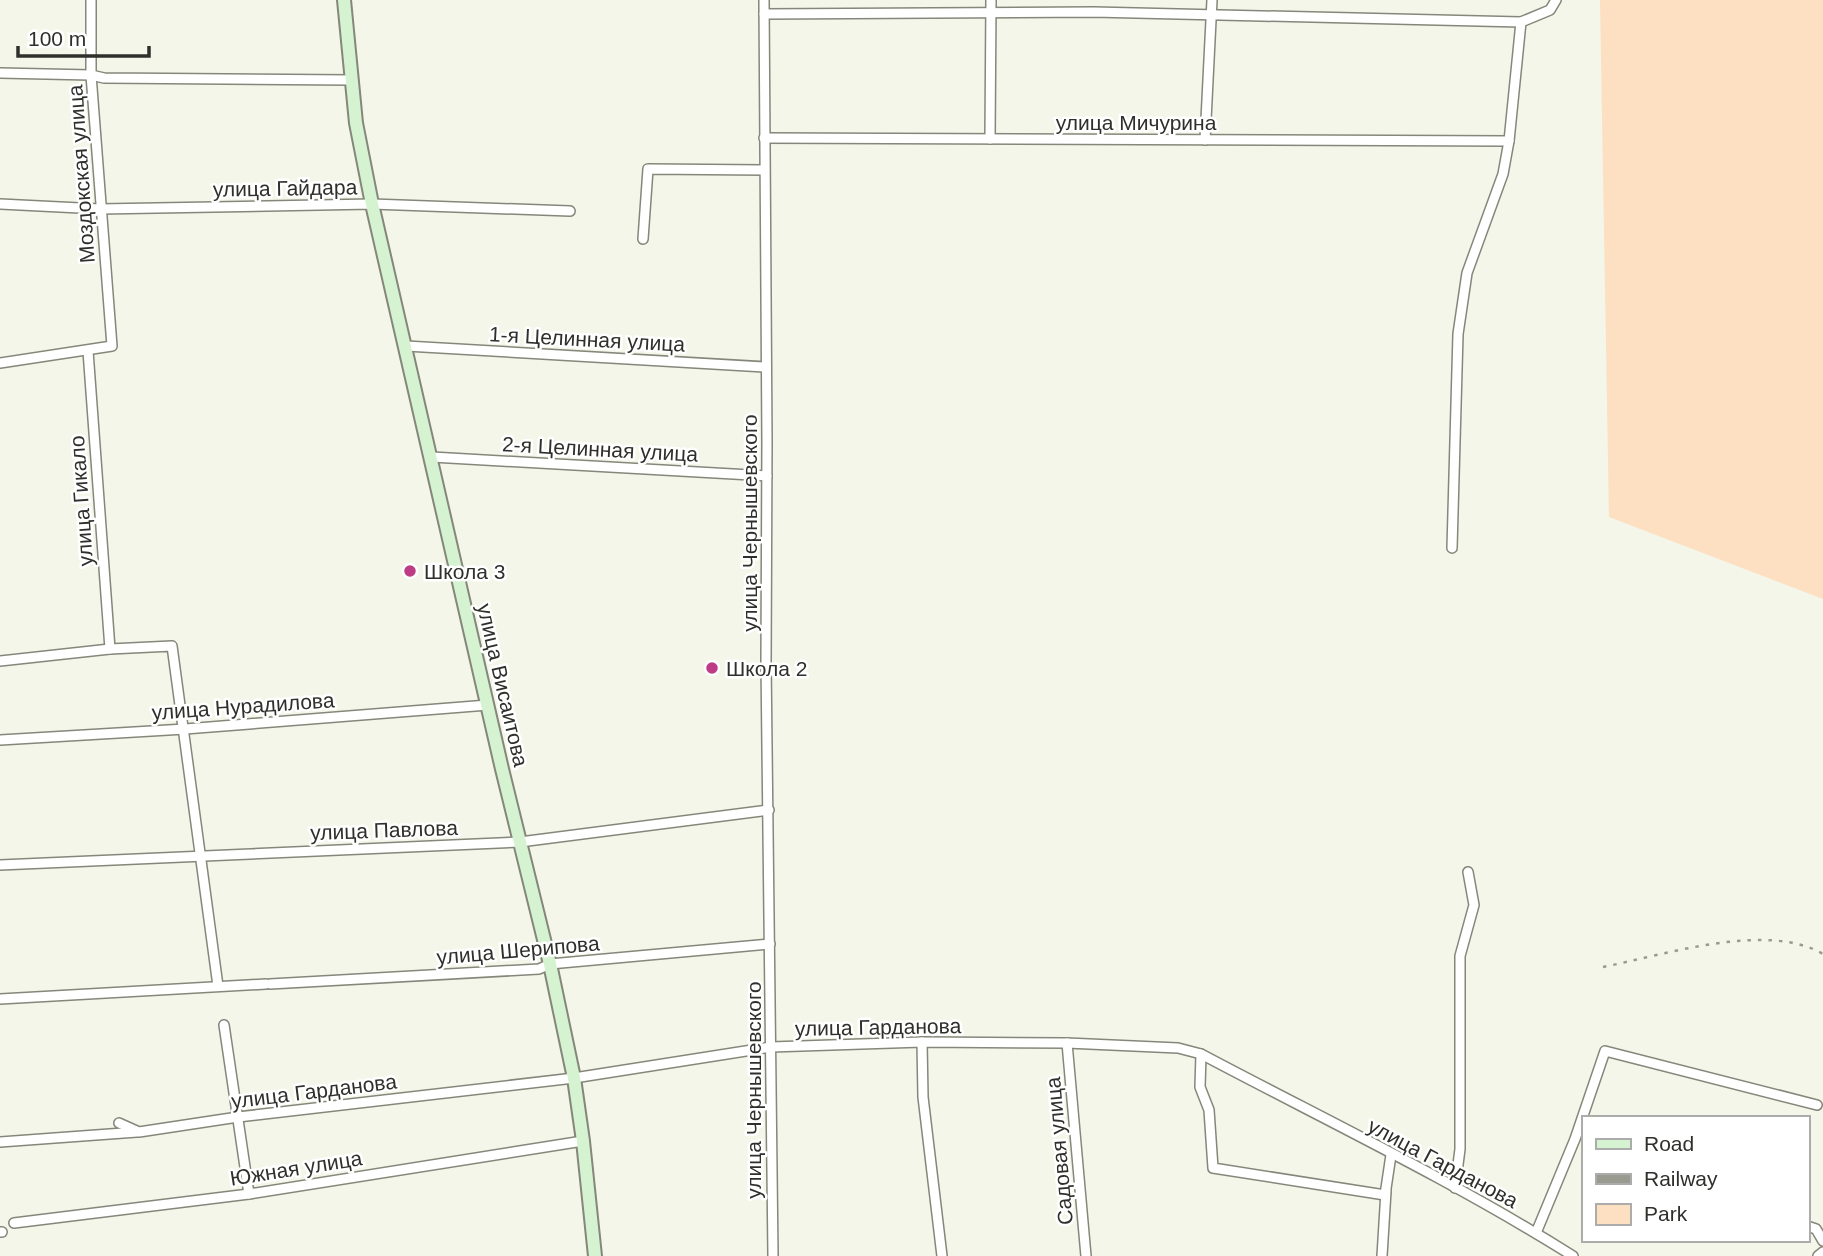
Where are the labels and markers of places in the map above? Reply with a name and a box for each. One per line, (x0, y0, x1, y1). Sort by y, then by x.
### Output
place label: Школа 3 (424, 560, 505, 583)
marker: Школа 3 (402, 563, 418, 579)
place label: Школа 2 (726, 657, 807, 680)
marker: Школа 2 (704, 660, 720, 676)

